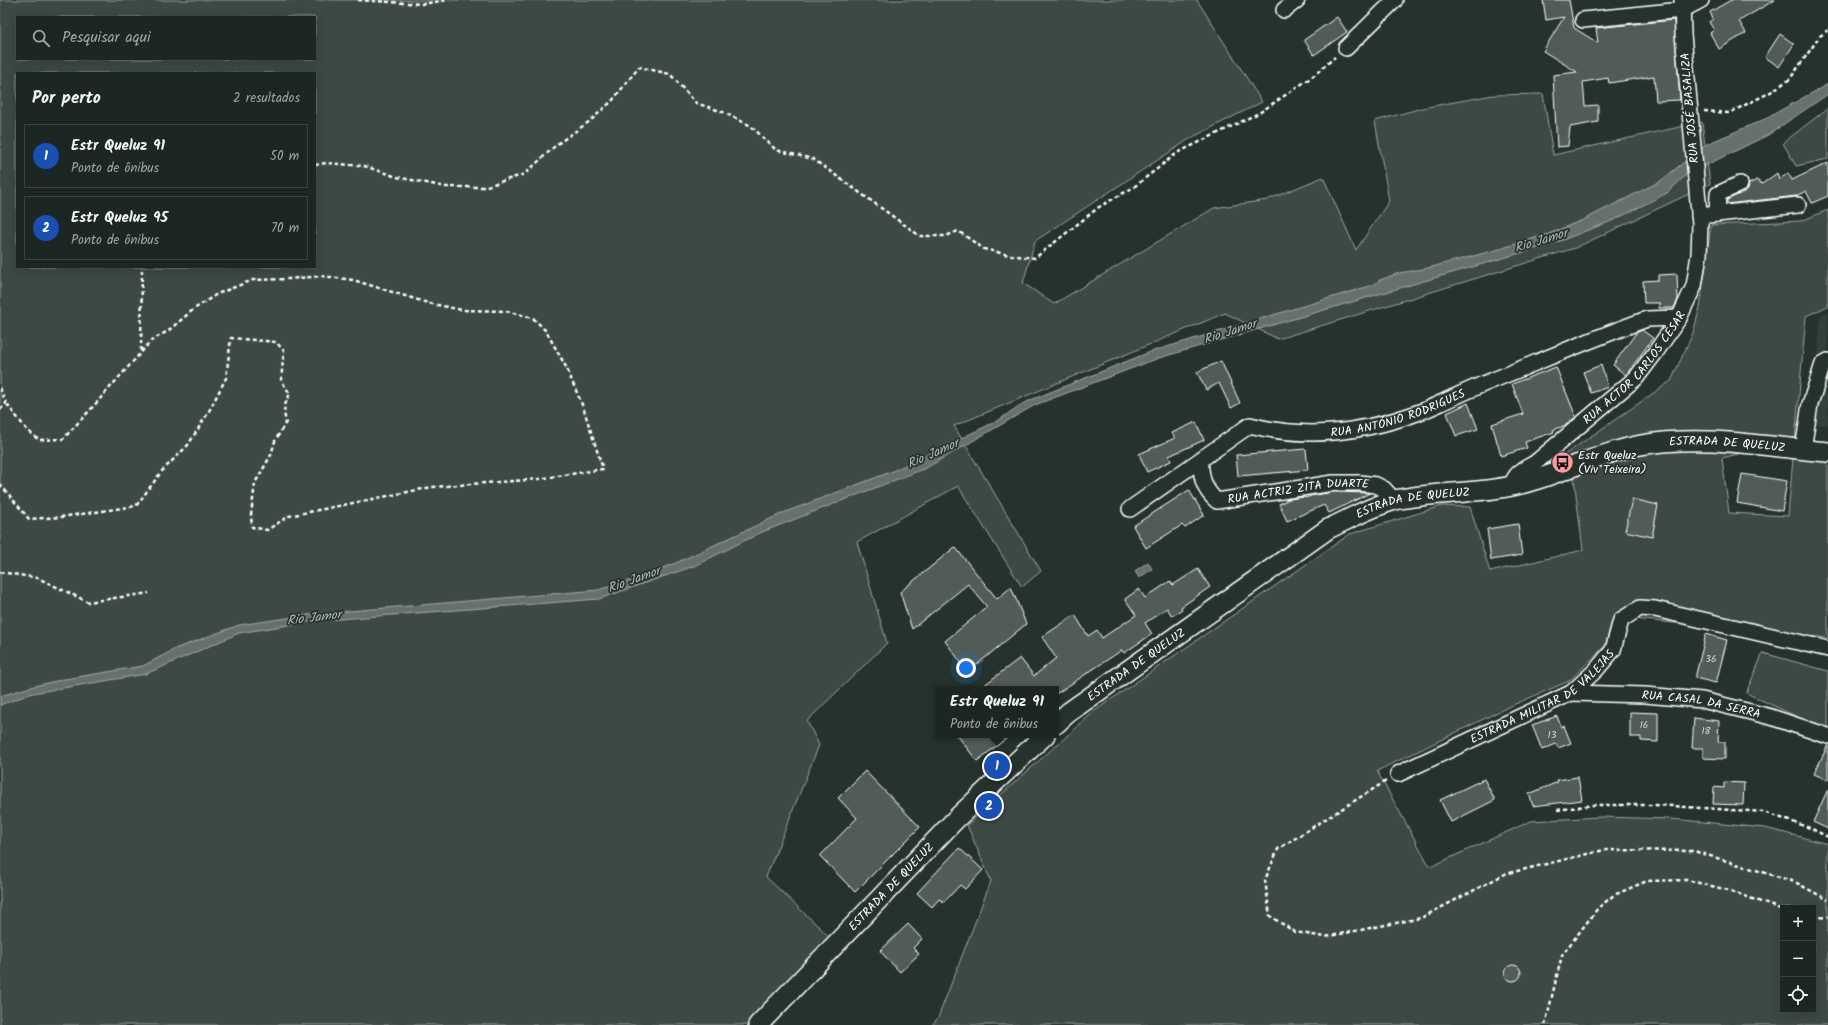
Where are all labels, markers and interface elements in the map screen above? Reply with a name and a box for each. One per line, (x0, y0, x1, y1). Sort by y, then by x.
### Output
search box (16, 16, 316, 60)
text: Pesquisar aqui (62, 26, 151, 50)
icon: search (30, 27, 52, 49)
street label: RUA JOSÉ BASALIZA (1676, 52, 1704, 164)
text: Por perto (32, 85, 101, 112)
text: 2 resultados (233, 88, 300, 109)
text: Estr Queluz 91 (71, 134, 165, 158)
text: 1 (44, 146, 48, 167)
text: 50 m (270, 146, 299, 167)
text: Ponto de ônibus (71, 158, 159, 179)
text: Estr Queluz 95 (71, 206, 168, 230)
text: 2 (42, 218, 50, 239)
text: 70 m (271, 218, 299, 239)
water label: Rio Jamor (1512, 222, 1573, 259)
text: Ponto de ônibus (71, 230, 159, 251)
street label: RUA ACTOR CARLOS CÉSAR (1578, 308, 1690, 429)
water label: Rio Jamor (1201, 313, 1262, 350)
street label: RUA ANTÓNIO RODRIGUES (1330, 383, 1469, 442)
street label: ESTRADA DE QUELUZ (1668, 431, 1786, 457)
water label: Rio Jamor (904, 432, 965, 475)
place label: Estr Queluz (Viv Teixeira) (1578, 446, 1647, 479)
bus stop icon: Estr Queluz (Viv Teixeira) (1549, 449, 1575, 475)
street label: RUA ACTRIZ ZITA DUARTE (1226, 473, 1371, 509)
street label: ESTRADA DE QUELUZ (1352, 482, 1471, 524)
water label: Rio Jamor (605, 560, 666, 599)
water label: Rio Jamor (286, 604, 345, 632)
street label: ESTRADA DE QUELUZ (1083, 623, 1189, 706)
street label: ESTRADA MILITAR DE VALEJAS (1467, 645, 1620, 749)
house number: 36 (1705, 651, 1717, 667)
your location (956, 658, 976, 678)
street label: RUA CASAL DA SERRA (1641, 685, 1763, 724)
popup (935, 686, 1059, 738)
text: Estr Queluz 91 (950, 690, 1044, 714)
text: Ponto de ônibus (950, 714, 1038, 735)
house number: 16 (1640, 717, 1648, 733)
house number: 18 (1701, 723, 1712, 739)
house number: 13 (1548, 727, 1557, 743)
pin: 1 (984, 751, 1010, 781)
pin: 2 (976, 791, 1002, 821)
street label: ESTRADA DE QUELUZ (844, 838, 938, 935)
map controls (1780, 905, 1816, 1013)
button: + (1780, 905, 1816, 941)
button: − (1780, 941, 1816, 977)
button: locate (1780, 977, 1816, 1013)

